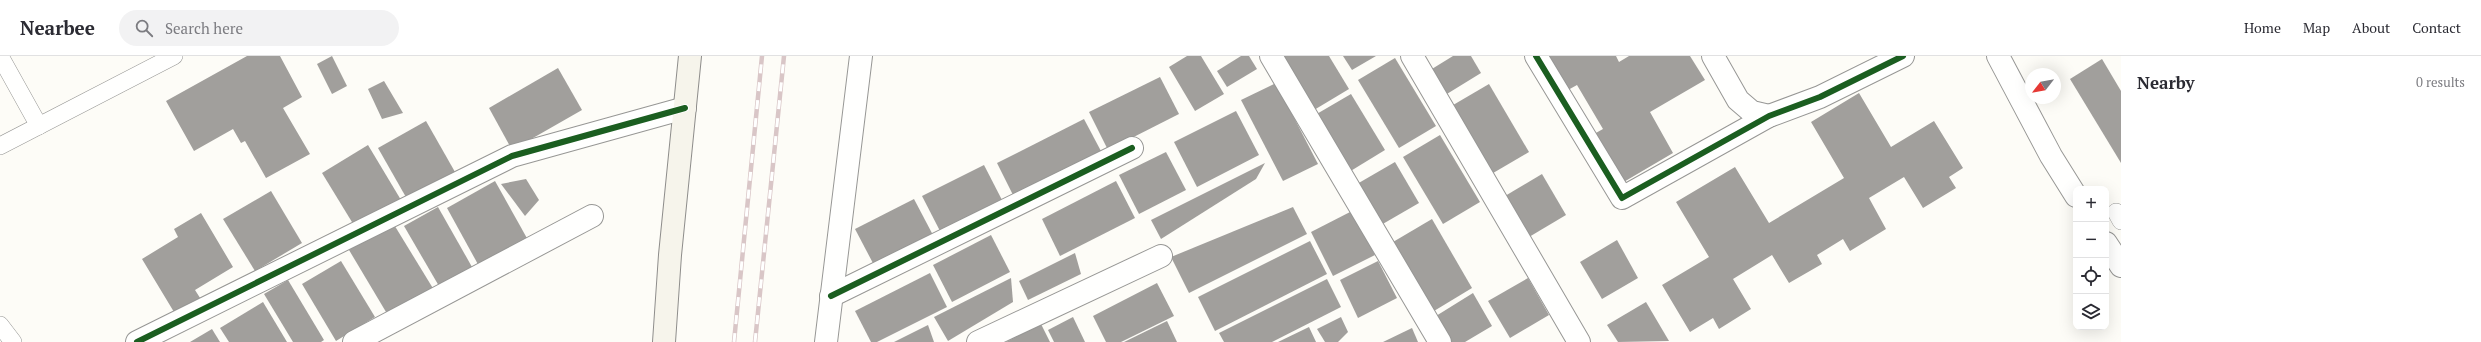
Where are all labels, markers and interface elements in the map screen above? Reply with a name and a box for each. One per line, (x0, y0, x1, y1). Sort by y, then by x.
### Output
search box (119, 10, 399, 46)
text: Nearbee (20, 15, 95, 40)
icon: search (133, 17, 155, 39)
text: Search here (165, 18, 243, 38)
text: Home (2244, 18, 2281, 37)
text: Map (2303, 18, 2330, 37)
text: About (2352, 18, 2390, 37)
text: Contact (2412, 18, 2461, 37)
north arrow (2025, 68, 2061, 104)
text: Nearby (2137, 71, 2195, 94)
text: 0 results (2416, 73, 2465, 91)
map controls (2073, 186, 2109, 330)
button: + (2073, 186, 2109, 222)
button: − (2073, 222, 2109, 258)
button: locate (2073, 258, 2109, 294)
button: layers (2073, 294, 2109, 330)

